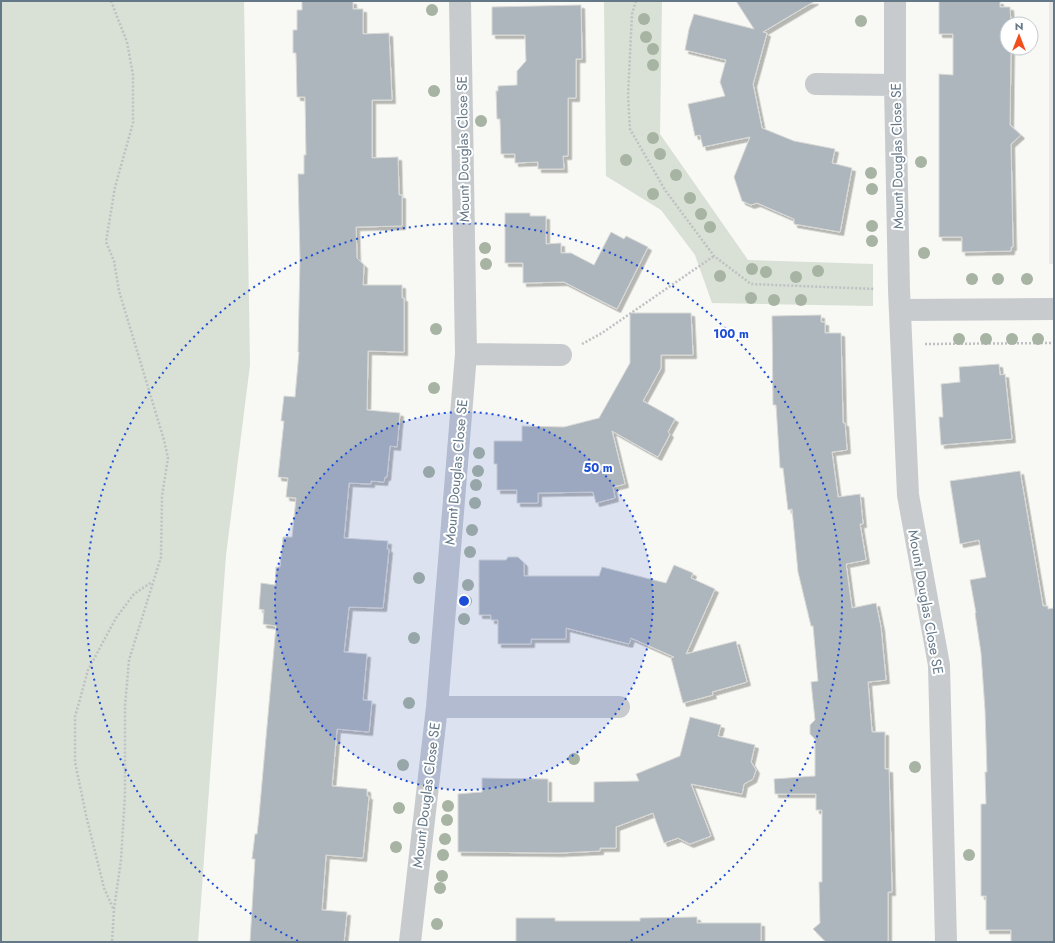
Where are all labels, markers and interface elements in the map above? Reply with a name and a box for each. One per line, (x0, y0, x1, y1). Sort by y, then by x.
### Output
north arrow (999, 16, 1039, 56)
text: N (1015, 18, 1023, 34)
street label: Mount Douglas Close SE (452, 76, 474, 222)
street label: Mount Douglas Close SE (886, 83, 908, 229)
text: 100 m (713, 325, 749, 343)
street label: Mount Douglas Close SE (440, 398, 472, 546)
text: 50 m (583, 459, 613, 477)
street label: Mount Douglas Close SE (903, 528, 949, 676)
centre of rings (457, 594, 471, 608)
street label: Mount Douglas Close SE (407, 721, 445, 869)

